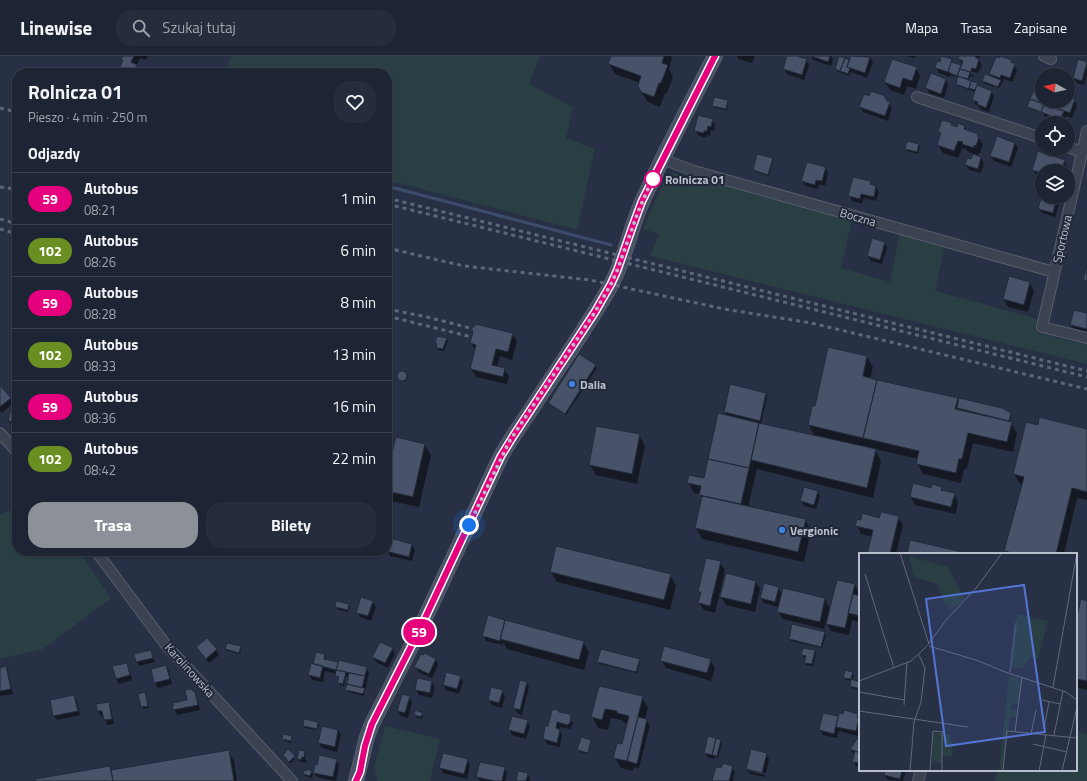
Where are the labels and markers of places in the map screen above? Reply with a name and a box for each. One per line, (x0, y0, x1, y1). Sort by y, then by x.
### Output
marker: Rolnicza 01 (644, 170, 662, 188)
place label: Rolnicza 01 (665, 170, 725, 189)
place label: Dalia (580, 375, 606, 394)
marker: Dalia (567, 379, 577, 389)
place label: Vergionic (790, 521, 838, 540)
marker: Vergionic (777, 525, 787, 535)

